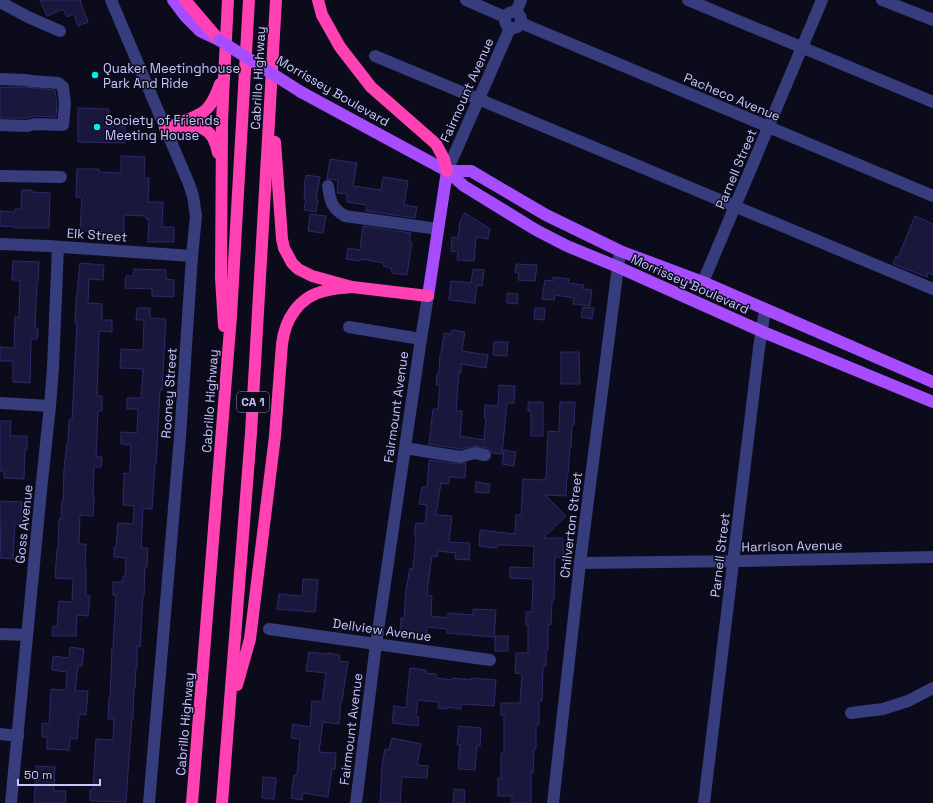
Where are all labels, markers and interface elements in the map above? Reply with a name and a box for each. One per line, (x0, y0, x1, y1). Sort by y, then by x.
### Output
street label: Cabrillo Highway (247, 26, 269, 130)
street label: Fairmount Avenue (436, 35, 498, 145)
street label: Morrissey Boulevard (274, 52, 392, 130)
place label: Quaker Meetinghouse Park And Ride (103, 60, 240, 92)
street label: Pacheco Avenue (681, 69, 783, 125)
marker: Quaker Meetinghouse Park And Ride (90, 70, 100, 80)
place label: Society of Friends Meeting House (105, 112, 220, 144)
marker: Society of Friends Meeting House (92, 122, 102, 132)
street label: Parnell Street (712, 126, 760, 212)
street label: Elk Street (66, 224, 128, 246)
street label: Morrissey Boulevard (628, 250, 752, 318)
street label: Rooney Street (157, 347, 181, 439)
street label: Cabrillo Highway (198, 349, 222, 453)
street label: Fairmount Avenue (380, 350, 412, 464)
road number: CA 1 (237, 392, 269, 412)
street label: Chilverton Street (556, 471, 586, 579)
street label: Goss Avenue (11, 484, 37, 564)
street label: Parnell Street (706, 512, 734, 598)
street label: Harrison Avenue (741, 537, 843, 555)
street label: Dellview Avenue (331, 615, 433, 645)
street label: Cabrillo Highway (172, 672, 198, 776)
street label: Fairmount Avenue (336, 672, 366, 786)
scale bar (18, 761, 100, 787)
text: 50 m (24, 767, 52, 783)

